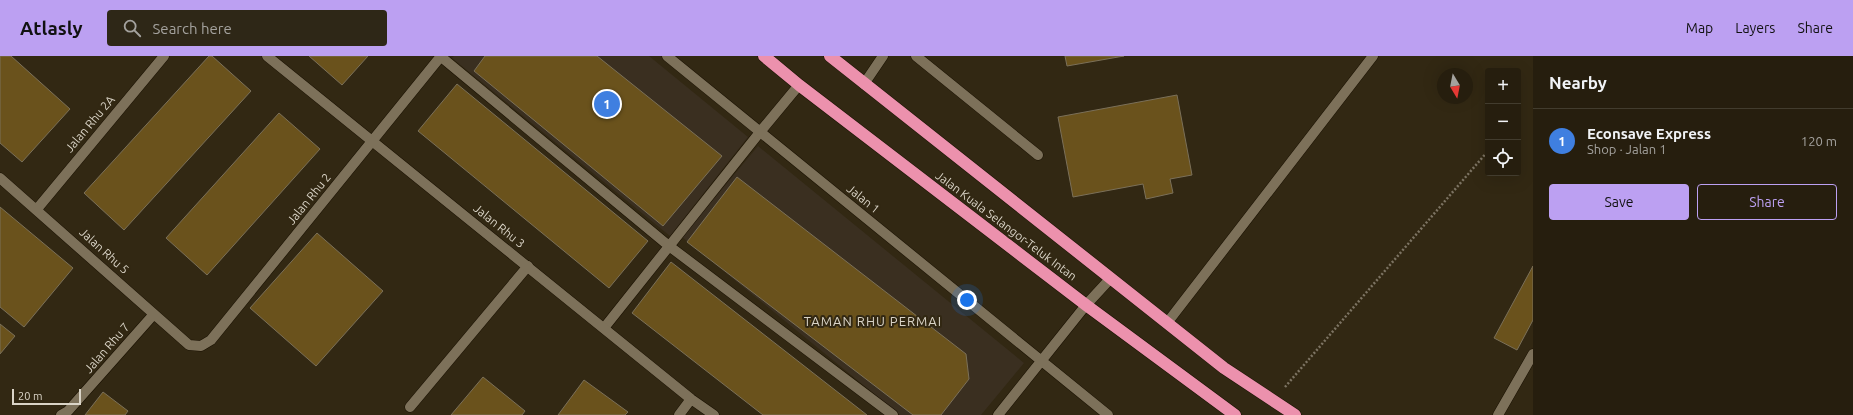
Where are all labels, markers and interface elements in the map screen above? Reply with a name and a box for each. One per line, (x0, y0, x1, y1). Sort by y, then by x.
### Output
search box (107, 10, 387, 46)
text: Atlasly (20, 17, 83, 39)
icon: search (121, 17, 143, 39)
text: Search here (153, 20, 232, 37)
text: Map (1686, 20, 1713, 36)
text: Layers (1735, 20, 1775, 36)
text: Share (1797, 20, 1833, 36)
north arrow (1437, 68, 1473, 104)
map controls (1485, 68, 1521, 176)
button: + (1485, 68, 1521, 104)
text: Nearby (1549, 73, 1607, 92)
pin: 1 (594, 89, 620, 119)
street label: Jalan Rhu 2A (62, 93, 117, 154)
button: − (1485, 104, 1521, 140)
text: Econsave Express (1587, 125, 1711, 142)
text: 1 (1558, 134, 1566, 148)
text: 120 m (1801, 134, 1837, 148)
button: locate (1485, 140, 1521, 176)
text: Shop · Jalan 1 (1587, 142, 1667, 156)
street label: Jalan Kuala Selangor-Teluk Intan (933, 168, 1079, 283)
street label: Jalan Rhu 2 (284, 171, 333, 227)
street label: Jalan 1 (845, 182, 882, 216)
button: Save (1549, 184, 1689, 220)
button: Share (1697, 184, 1837, 220)
street label: Jalan Rhu 3 (471, 201, 527, 250)
street label: Jalan Rhu 5 (77, 225, 132, 276)
your location (957, 290, 977, 310)
district label: TAMAN RHU PERMAI (804, 314, 942, 328)
street label: Jalan Rhu 7 (81, 320, 132, 375)
scale bar (12, 387, 81, 406)
text: 20 m (18, 390, 42, 402)

